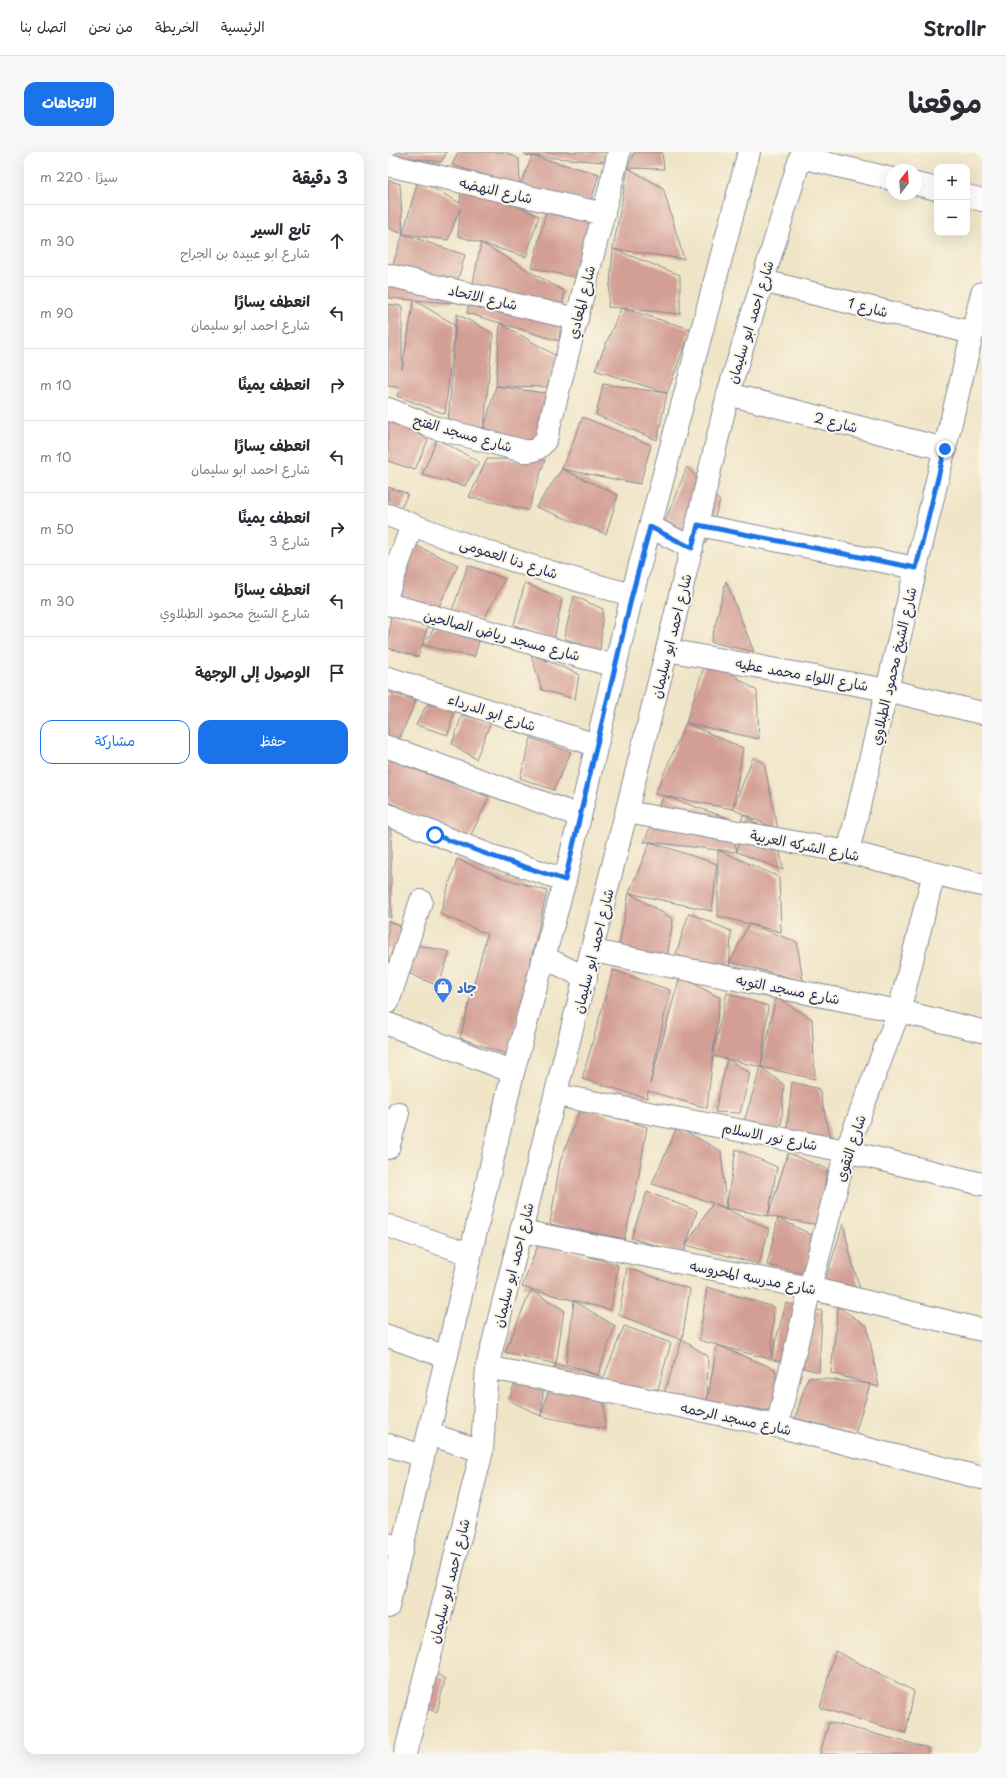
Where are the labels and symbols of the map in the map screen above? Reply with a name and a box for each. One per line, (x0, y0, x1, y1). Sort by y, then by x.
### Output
north arrow (886, 164, 922, 200)
street label: شارع النهضه (457, 171, 535, 209)
street label: شارع احمد ابو سليمان (721, 258, 779, 386)
street label: شارع المعادي (562, 263, 601, 341)
street label: شارع الاتحاد (446, 279, 520, 315)
street label: شارع 1 (845, 292, 891, 322)
street label: شارع 2 (812, 406, 860, 438)
street label: شارع مسجد الفتح (411, 409, 515, 457)
route end (936, 440, 954, 458)
street label: شارع دنا العمومى (457, 532, 561, 584)
street label: شارع احمد ابو سليمان (645, 571, 697, 701)
street label: شارع الشيخ محمود الطبلاوي (865, 585, 922, 747)
street label: شارع مسجد رياض الصالحين (421, 604, 583, 666)
street label: شارع اللواء محمد عطيه (734, 652, 870, 696)
street label: شارع ابو الدرداء (446, 688, 538, 736)
street label: شارع الشركه العربية (749, 824, 861, 866)
route start (426, 826, 444, 844)
street label: شارع احمد ابو سليمان (567, 886, 619, 1016)
street label: شارع مسجد التوبه (734, 969, 842, 1009)
shop icon: جاد (432, 976, 454, 1004)
place label: جاد (457, 977, 477, 998)
street label: شارع التقوى (829, 1112, 871, 1184)
street label: شارع نور الاسلام (720, 1116, 820, 1157)
street label: شارع احمد ابو سليمان (487, 1200, 539, 1330)
street label: شارع مدرسه المحروسه (688, 1254, 818, 1300)
street label: شارع مسجد الرحمه (679, 1396, 793, 1440)
street label: شارع احمد ابو سليمان (423, 1516, 475, 1646)

